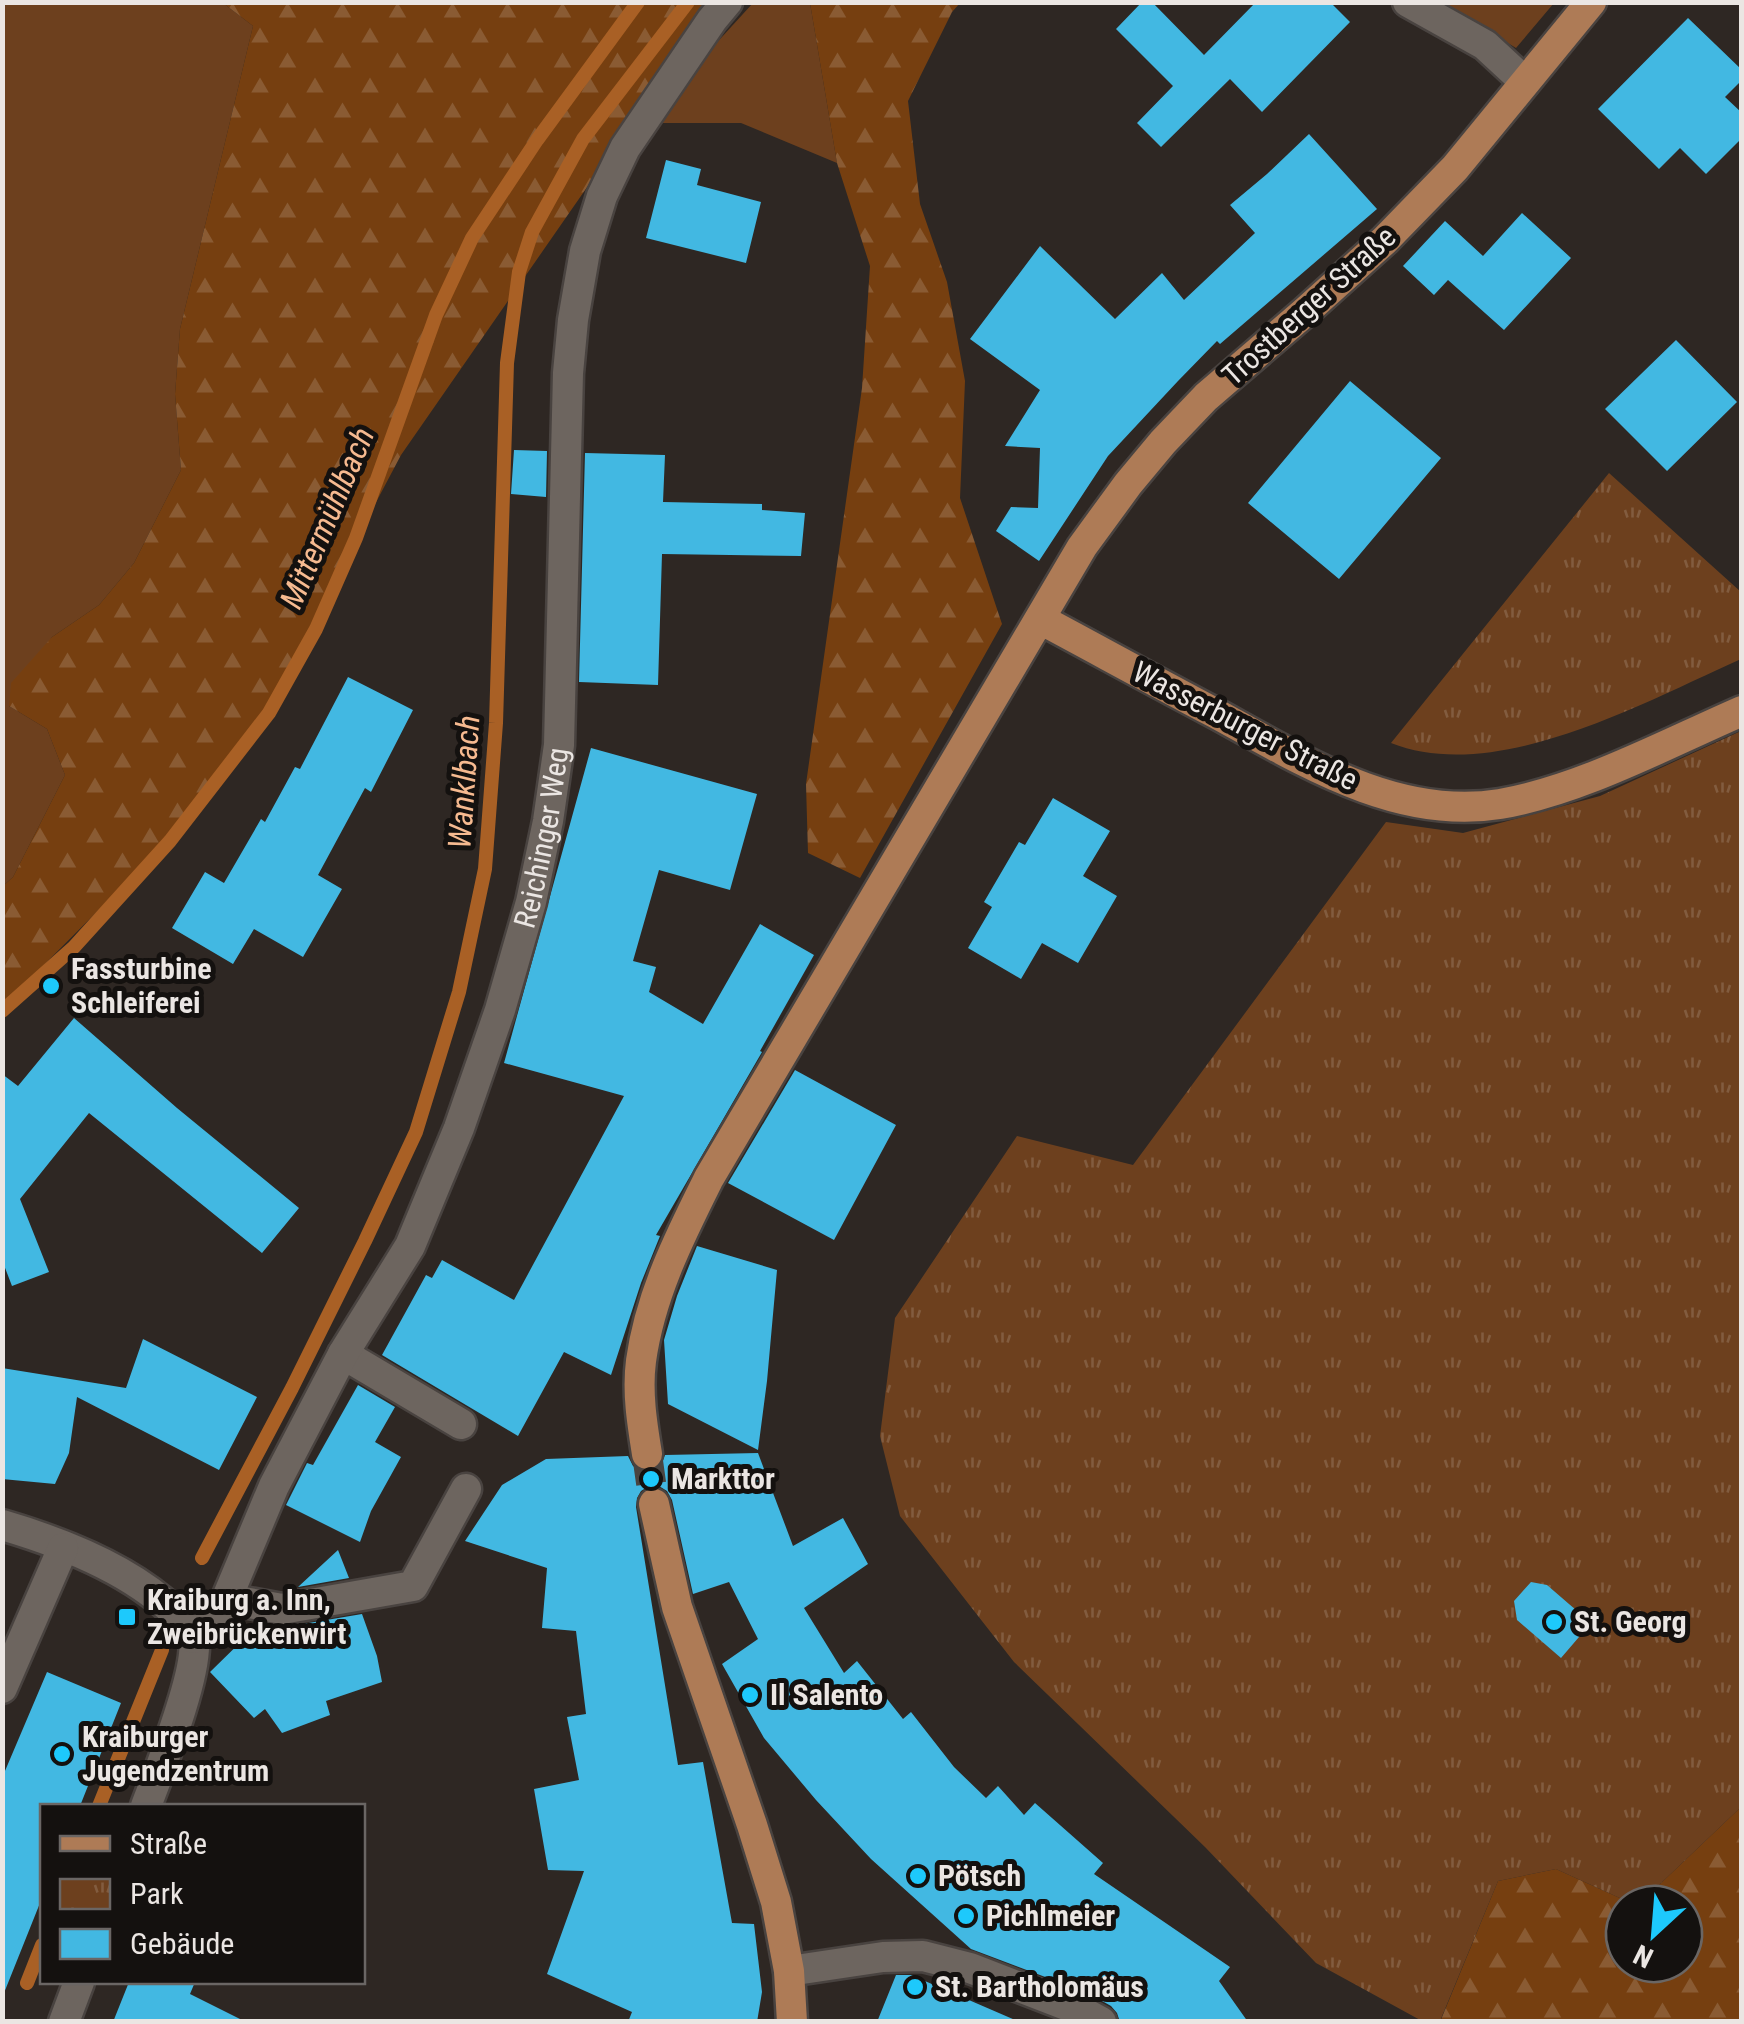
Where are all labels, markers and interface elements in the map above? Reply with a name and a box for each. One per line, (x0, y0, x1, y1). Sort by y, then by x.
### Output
street label: Trostberger Straße (1215, 219, 1402, 392)
water label: Mittermühlbach (272, 422, 382, 614)
street label: Wasserburger Straße (1127, 654, 1363, 797)
water label: Wanklbach (440, 714, 488, 850)
street label: Reichinger Weg (506, 745, 575, 932)
place label: Fassturbine Schleiferei (71, 951, 212, 1020)
marker: Fassturbine Schleiferei (40, 975, 62, 997)
place label: Markttor (671, 1461, 775, 1496)
marker: Markttor (640, 1468, 662, 1490)
place label: Kraiburg a. Inn, Zweibrückenwirt (147, 1582, 346, 1651)
place label: St. Georg (1574, 1604, 1687, 1639)
marker: Kraiburg a. Inn, Zweibrückenwirt (116, 1606, 138, 1628)
marker: St. Georg (1543, 1611, 1565, 1633)
place label: Il Salento (770, 1677, 883, 1712)
marker: Il Salento (739, 1684, 761, 1706)
place label: Kraiburger Jugendzentrum (82, 1719, 269, 1788)
marker: Kraiburger Jugendzentrum (51, 1743, 73, 1765)
legend (40, 1804, 365, 1984)
text: Straße (130, 1826, 207, 1861)
place label: Pötsch (938, 1858, 1021, 1893)
marker: Pötsch (907, 1865, 929, 1887)
text: Park (130, 1876, 184, 1911)
north arrow (1604, 1884, 1704, 1984)
place label: Pichlmeier (986, 1898, 1115, 1933)
marker: Pichlmeier (955, 1905, 977, 1927)
text: Gebäude (130, 1926, 234, 1961)
text: N (1628, 1937, 1658, 1975)
place label: St. Bartholomäus (935, 1969, 1144, 2004)
marker: St. Bartholomäus (904, 1976, 926, 1998)

